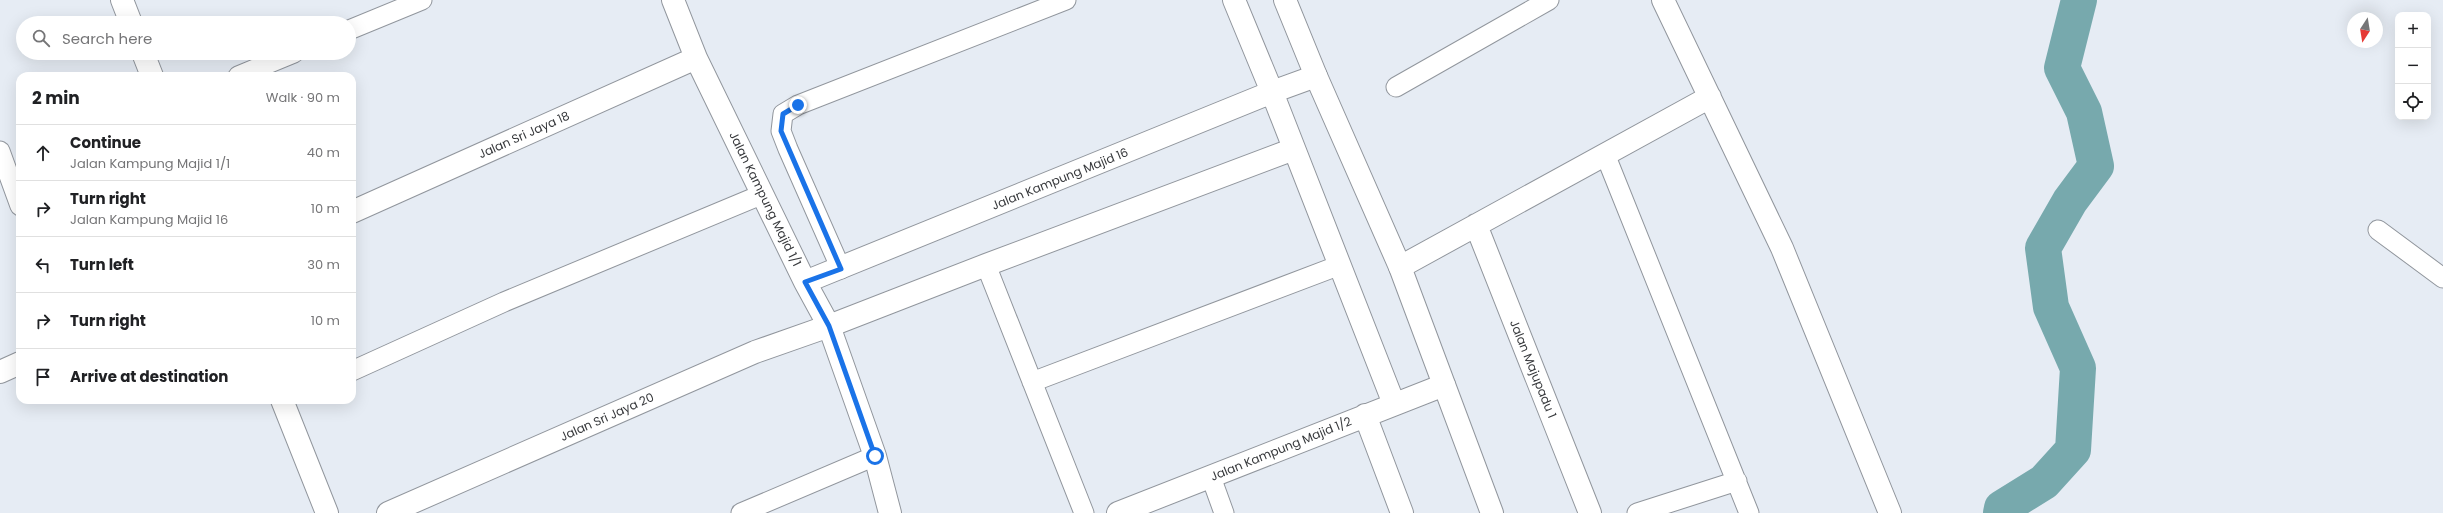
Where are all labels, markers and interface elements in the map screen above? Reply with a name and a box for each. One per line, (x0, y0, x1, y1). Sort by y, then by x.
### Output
north arrow (2347, 12, 2383, 48)
map controls (2395, 12, 2431, 120)
button: + (2395, 12, 2431, 48)
search box (16, 16, 356, 60)
icon: search (30, 27, 52, 49)
text: Search here (62, 28, 152, 49)
button: − (2395, 48, 2431, 84)
button: locate (2395, 84, 2431, 120)
text: 2 min (32, 86, 80, 110)
text: Walk · 90 m (266, 88, 340, 107)
route end (789, 96, 807, 114)
street label: Jalan Sri Jaya 18 (476, 107, 572, 162)
street label: Jalan Kampung Majid 1/1 (725, 129, 806, 269)
text: Continue (70, 132, 141, 153)
icon: ahead (32, 142, 54, 164)
text: 40 m (307, 143, 340, 162)
street label: Jalan Kampung Majid 16 (989, 143, 1131, 214)
text: Jalan Kampung Majid 1/1 (70, 154, 230, 173)
text: Turn right (70, 188, 146, 209)
icon: right (32, 198, 54, 220)
text: 10 m (311, 199, 340, 218)
text: Jalan Kampung Majid 16 (70, 210, 228, 229)
icon: left (32, 254, 54, 276)
text: Turn left (70, 254, 134, 275)
text: 30 m (307, 255, 340, 274)
icon: right (32, 310, 54, 332)
text: Turn right (70, 310, 146, 331)
text: 10 m (311, 311, 340, 330)
street label: Jalan Majupadu 1 (1506, 317, 1561, 420)
icon: arrive (32, 366, 54, 388)
text: Arrive at destination (70, 366, 228, 387)
street label: Jalan Sri Jaya 20 (557, 388, 656, 445)
street label: Jalan Kampung Majid 1/2 (1208, 412, 1354, 485)
route start (866, 447, 884, 465)

